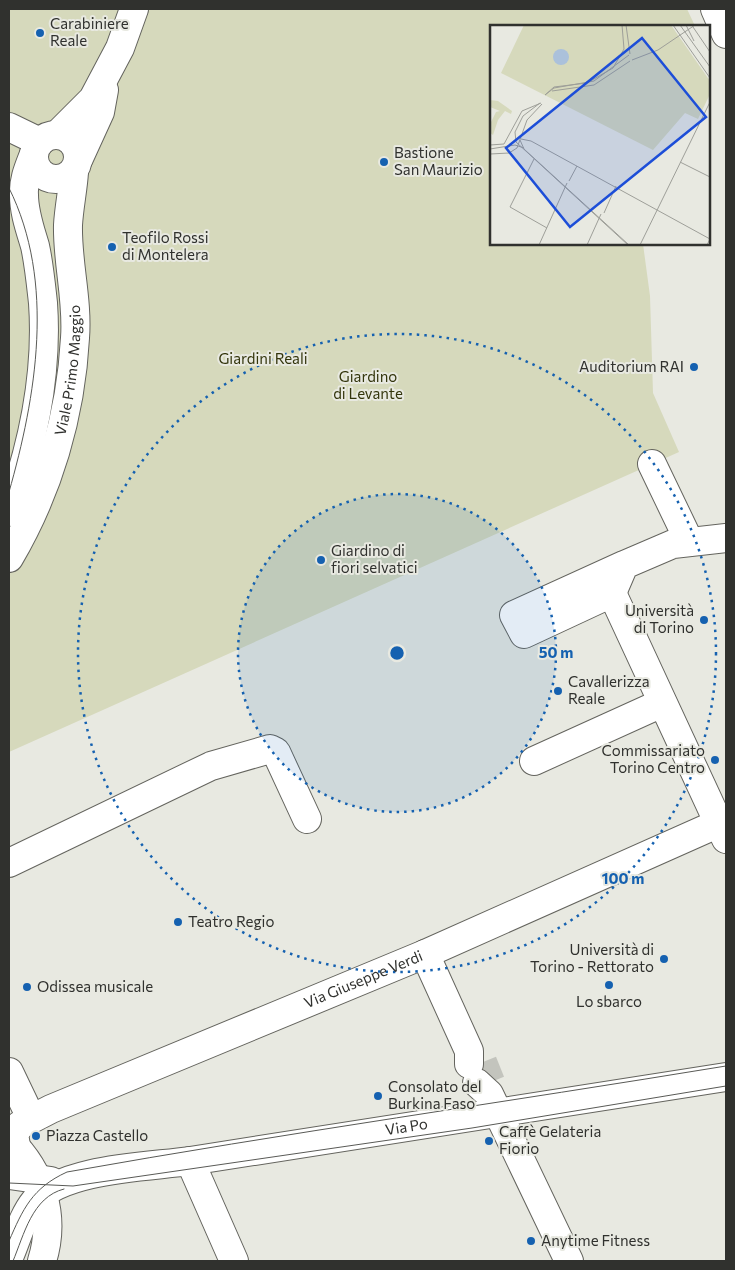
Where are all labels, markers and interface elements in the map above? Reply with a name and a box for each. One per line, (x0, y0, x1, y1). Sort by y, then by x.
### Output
place label: Carabiniere Reale (50, 14, 129, 49)
inset map (490, 25, 710, 245)
marker: Carabiniere Reale (34, 27, 46, 39)
place label: Bastione San Maurizio (394, 143, 483, 178)
marker: Bastione San Maurizio (378, 156, 390, 168)
place label: Teofilo Rossi di Montelera (122, 228, 209, 263)
marker: Teofilo Rossi di Montelera (106, 241, 118, 253)
street label: Viale Primo Maggio (50, 304, 84, 437)
park label: Giardini Reali (218, 349, 308, 367)
place label: Auditorium RAI (579, 357, 684, 375)
marker: Auditorium RAI (688, 361, 700, 373)
park label: Giardino di Levante (333, 367, 403, 402)
place label: Giardino di fiori selvatici (331, 541, 418, 576)
marker: Giardino di fiori selvatici (315, 554, 327, 566)
place label: Università di Torino (625, 601, 694, 636)
marker: Università di Torino (698, 614, 710, 626)
text: 50 m (539, 643, 573, 661)
centre of rings (388, 644, 406, 662)
place label: Cavallerizza Reale (568, 672, 649, 707)
marker: Cavallerizza Reale (552, 685, 564, 697)
place label: Commissariato Torino Centro (602, 741, 705, 776)
marker: Commissariato Torino Centro (709, 754, 721, 766)
text: 100 m (602, 869, 644, 887)
place label: Teatro Regio (188, 912, 274, 930)
marker: Teatro Regio (172, 916, 184, 928)
place label: Università di Torino - Rettorato (530, 940, 654, 975)
street label: Via Giuseppe Verdi (301, 946, 425, 1011)
marker: Università di Torino - Rettorato (658, 953, 670, 965)
place label: Odissea musicale (37, 977, 153, 995)
marker: Lo sbarco (603, 979, 615, 991)
marker: Odissea musicale (21, 981, 33, 993)
place label: Lo sbarco (576, 992, 642, 1010)
place label: Consolato del Burkina Faso (388, 1077, 482, 1112)
marker: Consolato del Burkina Faso (372, 1090, 384, 1102)
street label: Via Po (384, 1114, 429, 1138)
place label: Caffè Gelateria Fiorio (499, 1122, 601, 1157)
place label: Piazza Castello (46, 1126, 148, 1144)
marker: Piazza Castello (30, 1130, 42, 1142)
marker: Caffè Gelateria Fiorio (483, 1135, 495, 1147)
place label: Anytime Fitness (541, 1231, 650, 1249)
marker: Anytime Fitness (525, 1235, 537, 1247)

